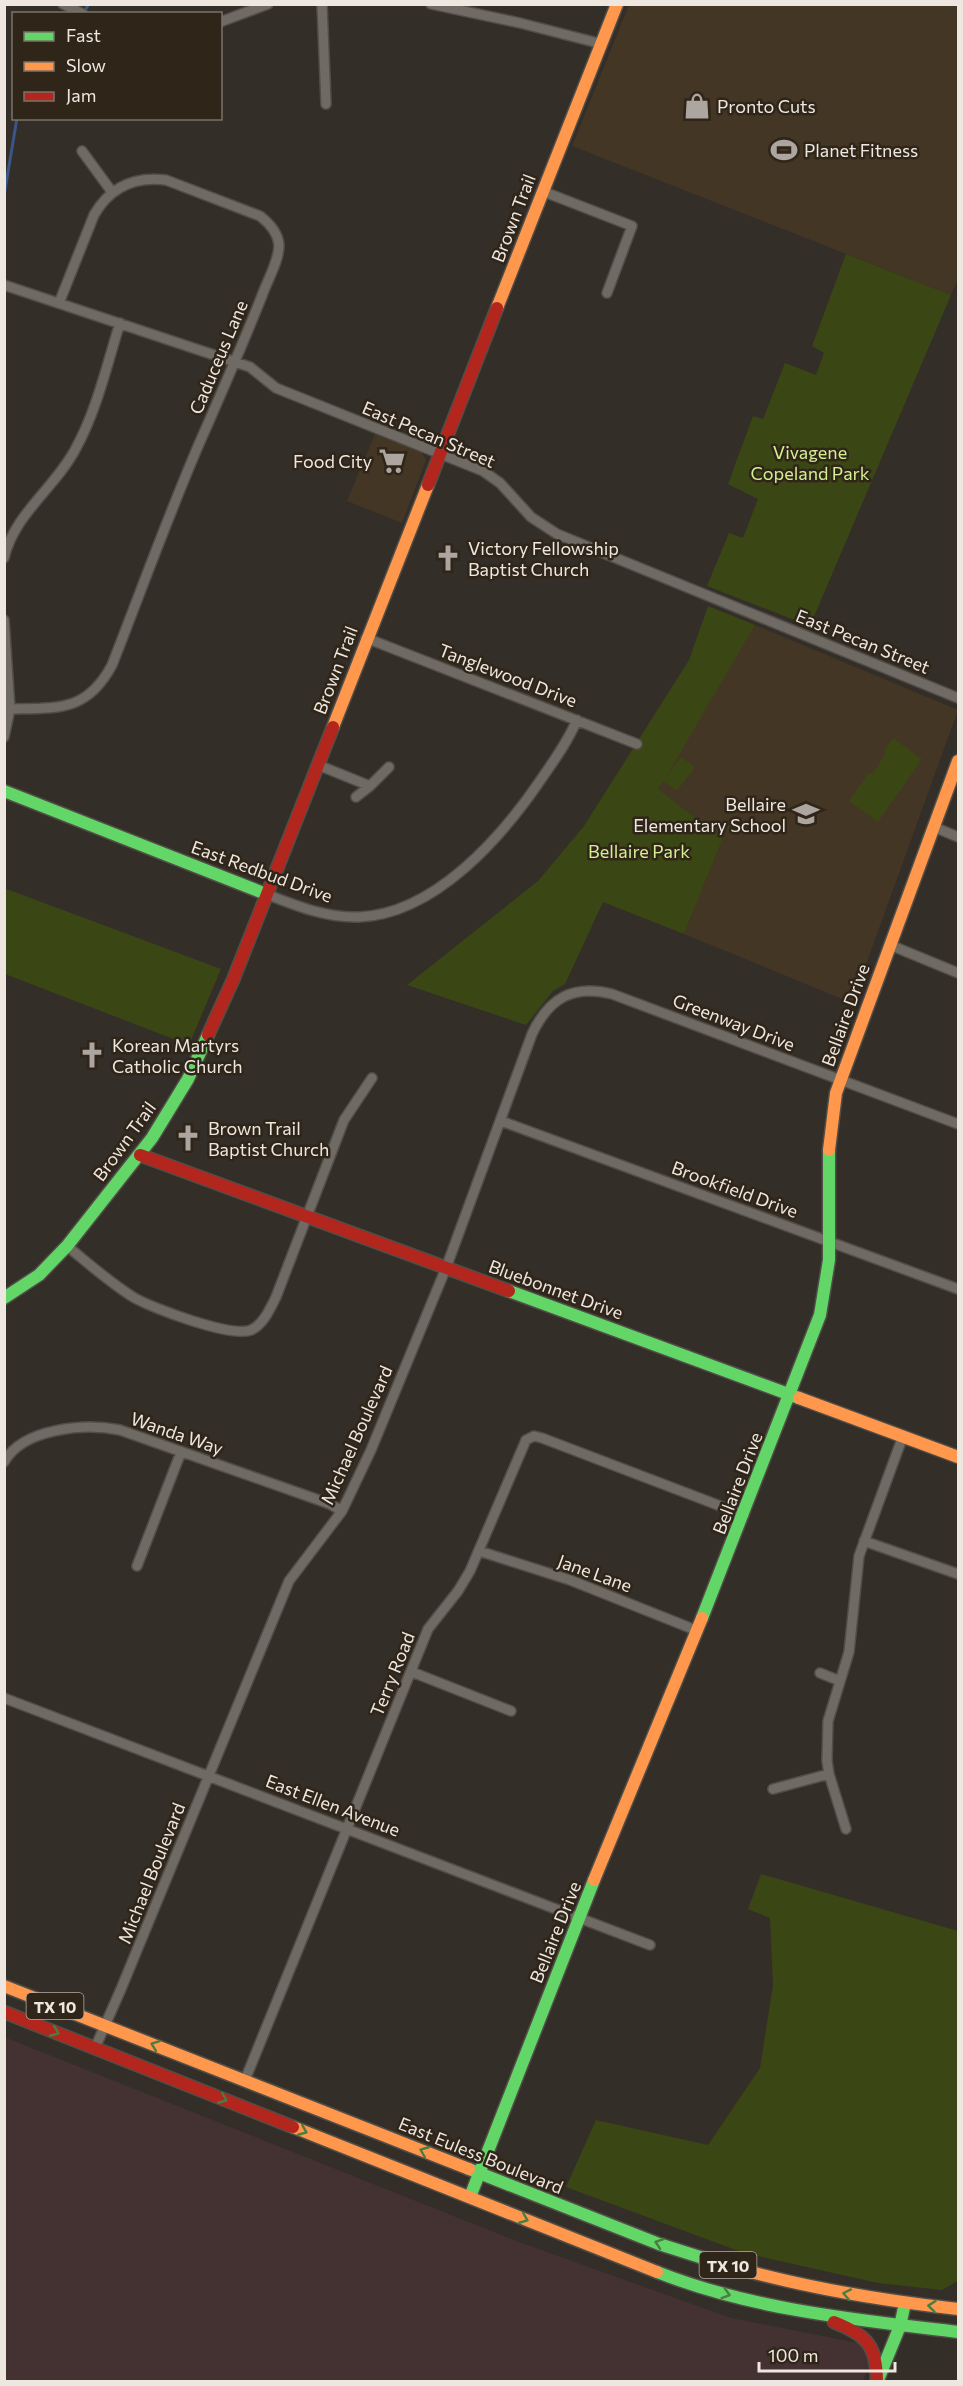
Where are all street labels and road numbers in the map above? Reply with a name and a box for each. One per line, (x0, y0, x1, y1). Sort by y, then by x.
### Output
street label: Brown Trail (486, 171, 540, 265)
street label: Caduceus Lane (184, 297, 252, 417)
street label: East Pecan Street (359, 396, 499, 472)
street label: East Pecan Street (793, 604, 933, 678)
street label: Brown Trail (308, 623, 362, 717)
street label: Tanglewood Drive (436, 639, 580, 711)
street label: East Redbud Drive (188, 835, 336, 907)
street label: Bellaire Drive (816, 961, 874, 1069)
street label: Greenway Drive (670, 989, 798, 1055)
street label: Brown Trail (88, 1097, 160, 1185)
street label: Brookfield Drive (669, 1156, 801, 1222)
street label: Bluebonnet Drive (486, 1254, 626, 1324)
street label: Michael Boulevard (315, 1362, 397, 1508)
street label: Wanda Way (128, 1407, 226, 1459)
street label: Bellaire Drive (707, 1429, 767, 1537)
street label: Jane Lane (555, 1549, 635, 1597)
street label: Terry Road (365, 1629, 419, 1719)
street label: East Ellen Avenue (263, 1769, 403, 1841)
street label: Michael Boulevard (113, 1799, 189, 1947)
street label: Bellaire Drive (525, 1878, 585, 1986)
road number: TX 10 (26, 1993, 84, 2019)
street label: East Euless Boulevard (395, 2112, 567, 2198)
road number: TX 10 (700, 2252, 756, 2278)

